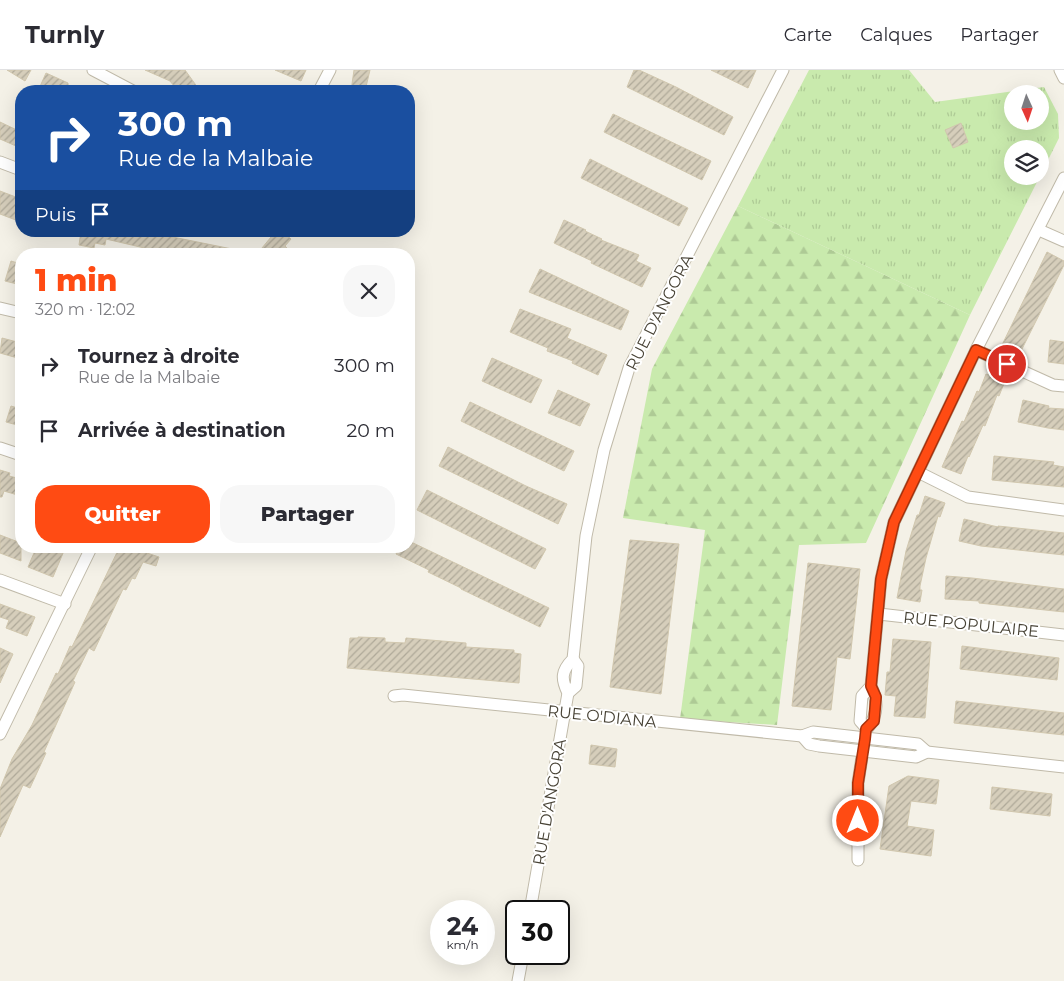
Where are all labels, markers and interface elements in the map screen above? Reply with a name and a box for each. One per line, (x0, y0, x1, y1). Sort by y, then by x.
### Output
text: Turnly (25, 20, 104, 49)
text: Carte (784, 24, 832, 46)
text: Calques (860, 24, 932, 46)
text: Partager (960, 24, 1039, 46)
north arrow (1004, 85, 1049, 130)
map controls (1004, 85, 1049, 185)
text: 300 m (118, 102, 233, 145)
icon: right (35, 105, 100, 170)
button: layers (1004, 140, 1049, 185)
text: Rue de la Malbaie (118, 145, 313, 172)
icon: arrive (86, 200, 114, 228)
text: Puis (35, 203, 76, 226)
street label: RUE D'ANGORA (622, 250, 697, 374)
text: 1 min (35, 262, 118, 299)
button: close (343, 265, 395, 317)
text: 320 m · 12:02 (35, 300, 135, 319)
pin (986, 343, 1028, 385)
text: Tournez à droite (78, 345, 239, 368)
icon: arrive (993, 350, 1021, 378)
icon: right (35, 352, 63, 380)
text: 300 m (334, 354, 395, 377)
text: Rue de la Malbaie (78, 368, 220, 387)
icon: arrive (35, 417, 63, 445)
text: Arrivée à destination (78, 419, 286, 442)
text: 20 m (347, 419, 395, 442)
button: Quitter (35, 485, 210, 543)
button: Partager (220, 485, 395, 543)
street label: RUE POPULAIRE (902, 608, 1040, 641)
street label: RUE O'DIANA (546, 701, 658, 732)
street label: RUE D'ANGORA (529, 737, 570, 867)
position arrow (831, 794, 883, 846)
speed limit sign: 30 (505, 900, 570, 965)
text: 24 (447, 911, 478, 941)
text: km/h (446, 937, 479, 952)

